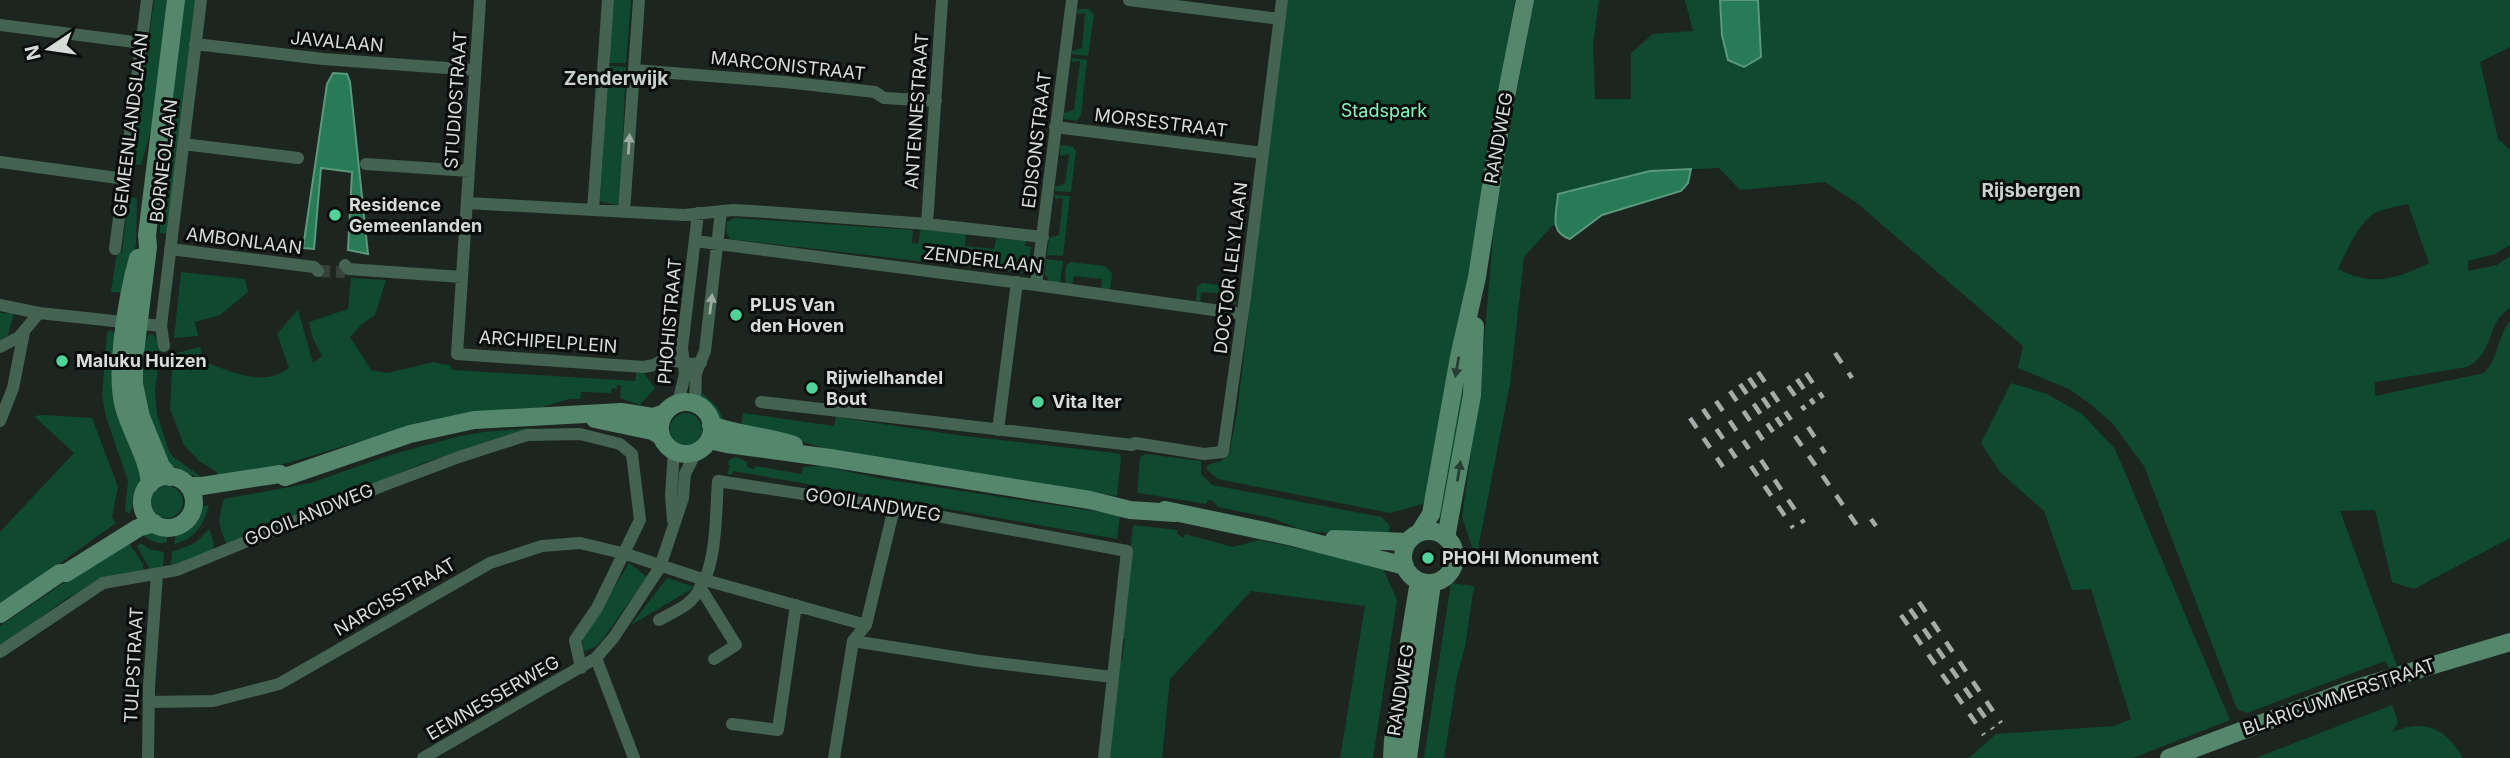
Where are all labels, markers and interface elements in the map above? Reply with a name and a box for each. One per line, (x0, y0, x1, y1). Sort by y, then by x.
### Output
north arrow (14, 14, 84, 84)
street label: JAVALAAN (290, 27, 385, 56)
street label: STUDIOSTRAAT (440, 30, 471, 170)
street label: GEMEENLANDSLAAN (109, 32, 152, 218)
street label: ANTENNESTRAAT (901, 32, 932, 190)
text: N (20, 43, 46, 62)
street label: MARCONISTRAAT (710, 47, 866, 84)
district label: Zenderwijk (564, 67, 668, 90)
street label: EDISONSTRAAT (1018, 70, 1055, 209)
street label: RANDWEG (1480, 91, 1517, 185)
street label: BORNEOLAAN (146, 98, 181, 224)
park label: Stadspark (1341, 100, 1427, 121)
street label: MORSESTRAAT (1093, 104, 1229, 141)
one-way arrow (624, 132, 635, 154)
district label: Rijsbergen (1981, 179, 2081, 202)
street label: DOCTOR LELYLAAN (1210, 181, 1251, 355)
place label: Residence Gemeenlanden (349, 194, 482, 236)
marker: Residence Gemeenlanden (327, 207, 343, 223)
street label: AMBONLAAN (185, 223, 303, 258)
street label: ZENDERLAAN (922, 242, 1044, 277)
street label: PHOHISTRAAT (654, 257, 685, 385)
one-way arrow (705, 293, 716, 315)
place label: PLUS Van den Hoven (750, 294, 844, 336)
marker: PLUS Van den Hoven (728, 307, 744, 323)
street label: ARCHIPELPLEIN (478, 326, 618, 357)
place label: Maluku Huizen (76, 350, 207, 371)
marker: Maluku Huizen (54, 353, 70, 369)
one-way arrow (1451, 356, 1462, 378)
place label: Rijwielhandel Bout (826, 367, 943, 409)
marker: Rijwielhandel Bout (804, 380, 820, 396)
place label: Vita Iter (1052, 391, 1122, 412)
marker: Vita Iter (1030, 394, 1046, 410)
one-way arrow (1454, 460, 1465, 482)
street label: GOOILANDWEG (241, 479, 376, 550)
street label: GOOILANDWEG (804, 483, 942, 526)
place label: PHOHI Monument (1442, 547, 1599, 568)
marker: PHOHI Monument (1420, 550, 1436, 566)
street label: NARCISSTRAAT (330, 553, 459, 640)
street label: TULPSTRAAT (120, 606, 147, 724)
street label: RANDWEG (1383, 643, 1418, 737)
street label: EEMNESSERWEG (423, 651, 563, 744)
street label: BLARICUMMERSTRAAT (2240, 654, 2438, 739)

